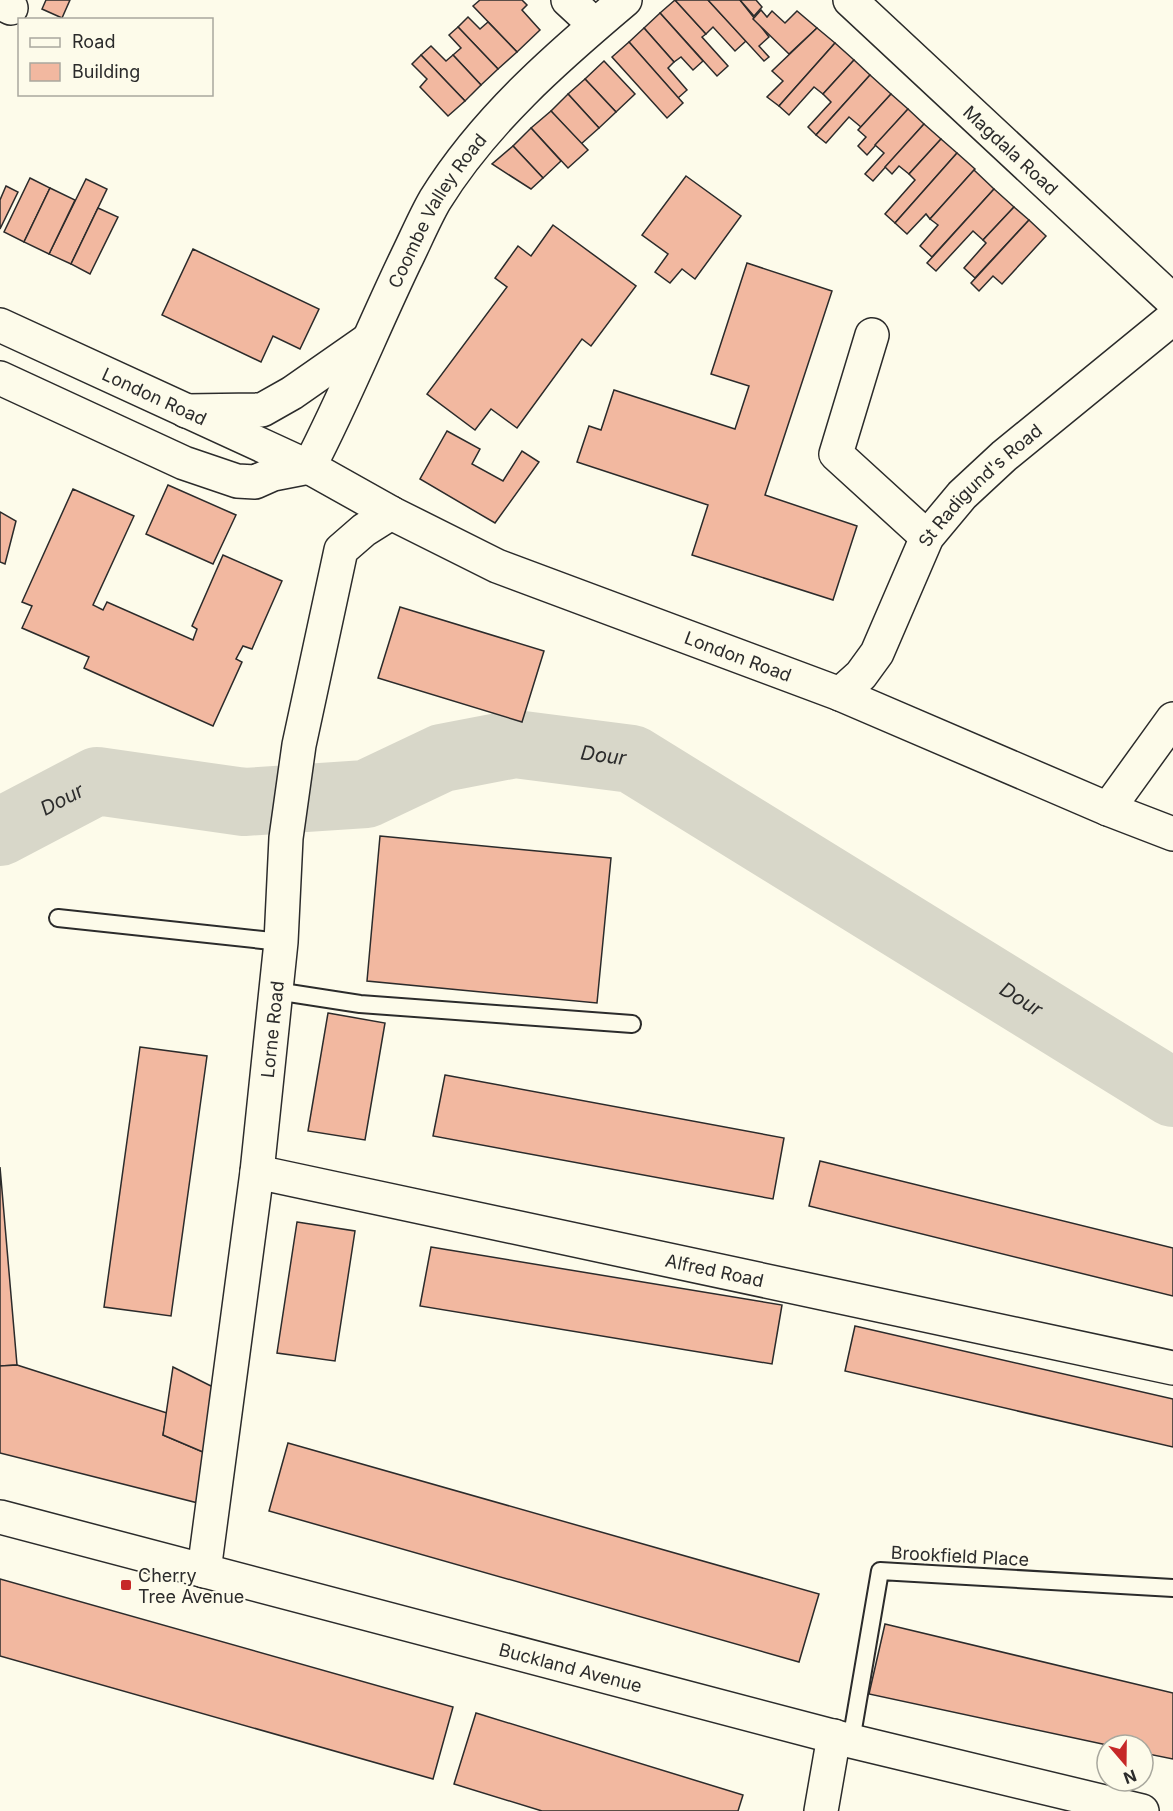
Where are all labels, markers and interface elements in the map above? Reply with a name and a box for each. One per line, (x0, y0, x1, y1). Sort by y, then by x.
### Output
legend (18, 18, 213, 96)
text: Road (72, 31, 115, 52)
text: Building (72, 61, 140, 82)
street label: Magdala Road (959, 101, 1063, 199)
street label: Coombe Valley Road (383, 129, 490, 291)
street label: London Road (99, 363, 210, 429)
street label: St Radigund's Road (914, 419, 1046, 549)
street label: London Road (682, 626, 795, 686)
water label: Dour (579, 741, 628, 770)
water label: Dour (36, 778, 88, 821)
water label: Dour (995, 977, 1047, 1022)
street label: Lorne Road (256, 980, 287, 1079)
street label: Alfred Road (664, 1249, 766, 1291)
street label: Brookfield Place (890, 1542, 1030, 1570)
place label: Cherry Tree Avenue (138, 1565, 244, 1607)
marker: Cherry Tree Avenue (119, 1578, 133, 1592)
street label: Buckland Avenue (497, 1638, 644, 1696)
north arrow (1095, 1733, 1155, 1793)
text: N (1121, 1766, 1139, 1789)

